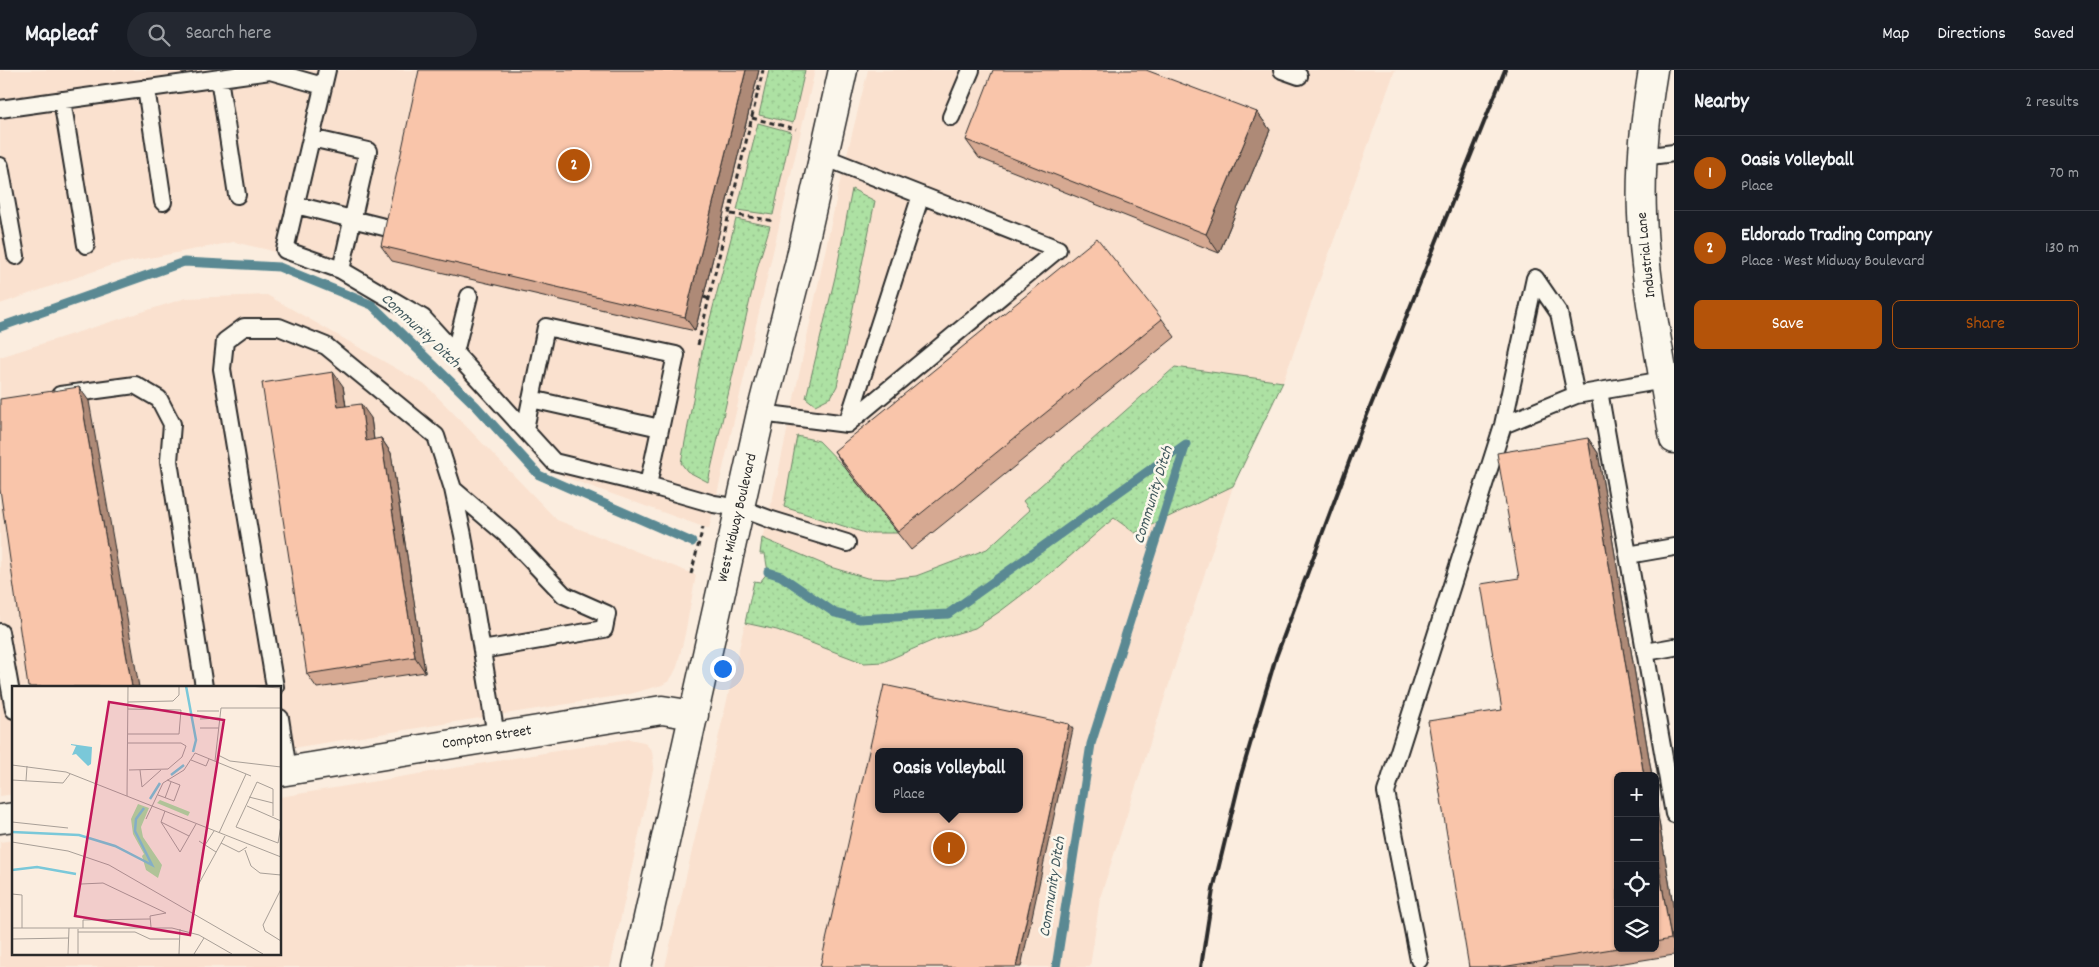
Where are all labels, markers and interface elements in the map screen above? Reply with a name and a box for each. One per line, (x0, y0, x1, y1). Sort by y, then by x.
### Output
search box (127, 12, 477, 57)
text: Mapleaf (25, 18, 97, 52)
icon: search (145, 21, 173, 49)
text: Search here (185, 21, 271, 48)
text: Map (1882, 22, 1909, 47)
text: Directions (1937, 22, 2006, 47)
text: Saved (2034, 22, 2074, 47)
text: Nearby (1694, 88, 1749, 118)
text: 2 results (2025, 91, 2079, 114)
pin: 2 (558, 146, 590, 184)
text: Oasis Volleyball (1741, 148, 1854, 175)
text: 1 (1708, 162, 1712, 185)
text: 70 m (2049, 162, 2079, 185)
text: Place (1741, 175, 1773, 198)
street label: Industrial Lane (1632, 211, 1662, 299)
text: Eldorado Trading Company (1741, 223, 1932, 250)
text: 2 (1707, 237, 1714, 260)
text: 130 m (2045, 237, 2079, 260)
text: Place · West Midway Boulevard (1741, 250, 1924, 273)
water label: Community Ditch (375, 288, 465, 374)
button: Save (1694, 300, 1882, 349)
button: Share (1892, 300, 2079, 349)
water label: Community Ditch (1128, 443, 1180, 547)
street label: West Midway Boulevard (712, 451, 764, 585)
your location (710, 656, 736, 682)
inset map (12, 686, 281, 954)
street label: Compton Street (441, 720, 534, 756)
popup (875, 748, 1023, 813)
text: Oasis Volleyball (893, 756, 1005, 783)
map controls (1614, 772, 1659, 952)
button: + (1614, 772, 1659, 817)
text: Place (893, 783, 925, 806)
button: − (1614, 817, 1659, 862)
pin: 1 (933, 829, 965, 867)
water label: Community Ditch (1034, 835, 1072, 939)
button: locate (1614, 862, 1659, 907)
button: layers (1614, 907, 1659, 952)

